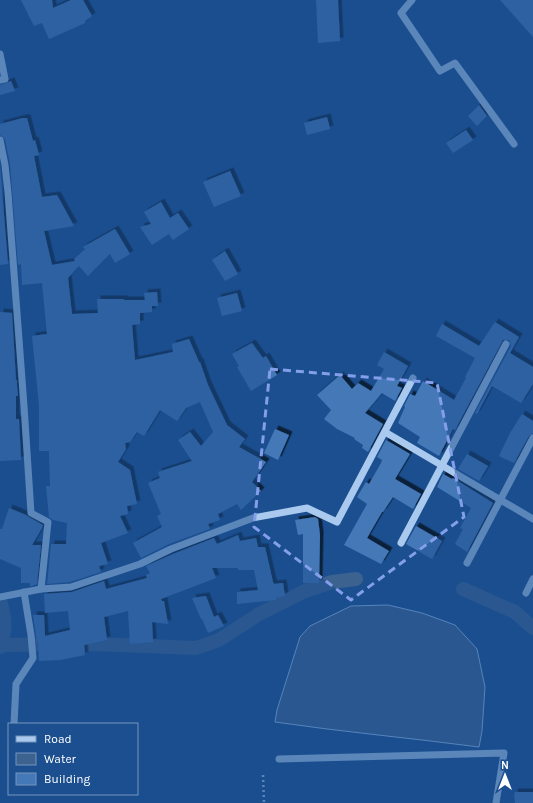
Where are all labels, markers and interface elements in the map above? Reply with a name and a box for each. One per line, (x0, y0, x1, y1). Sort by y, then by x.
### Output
legend (8, 723, 138, 795)
text: Road (44, 732, 72, 746)
text: Water (44, 752, 77, 766)
north arrow (485, 755, 525, 795)
text: N (501, 759, 509, 772)
text: Building (44, 772, 91, 786)

